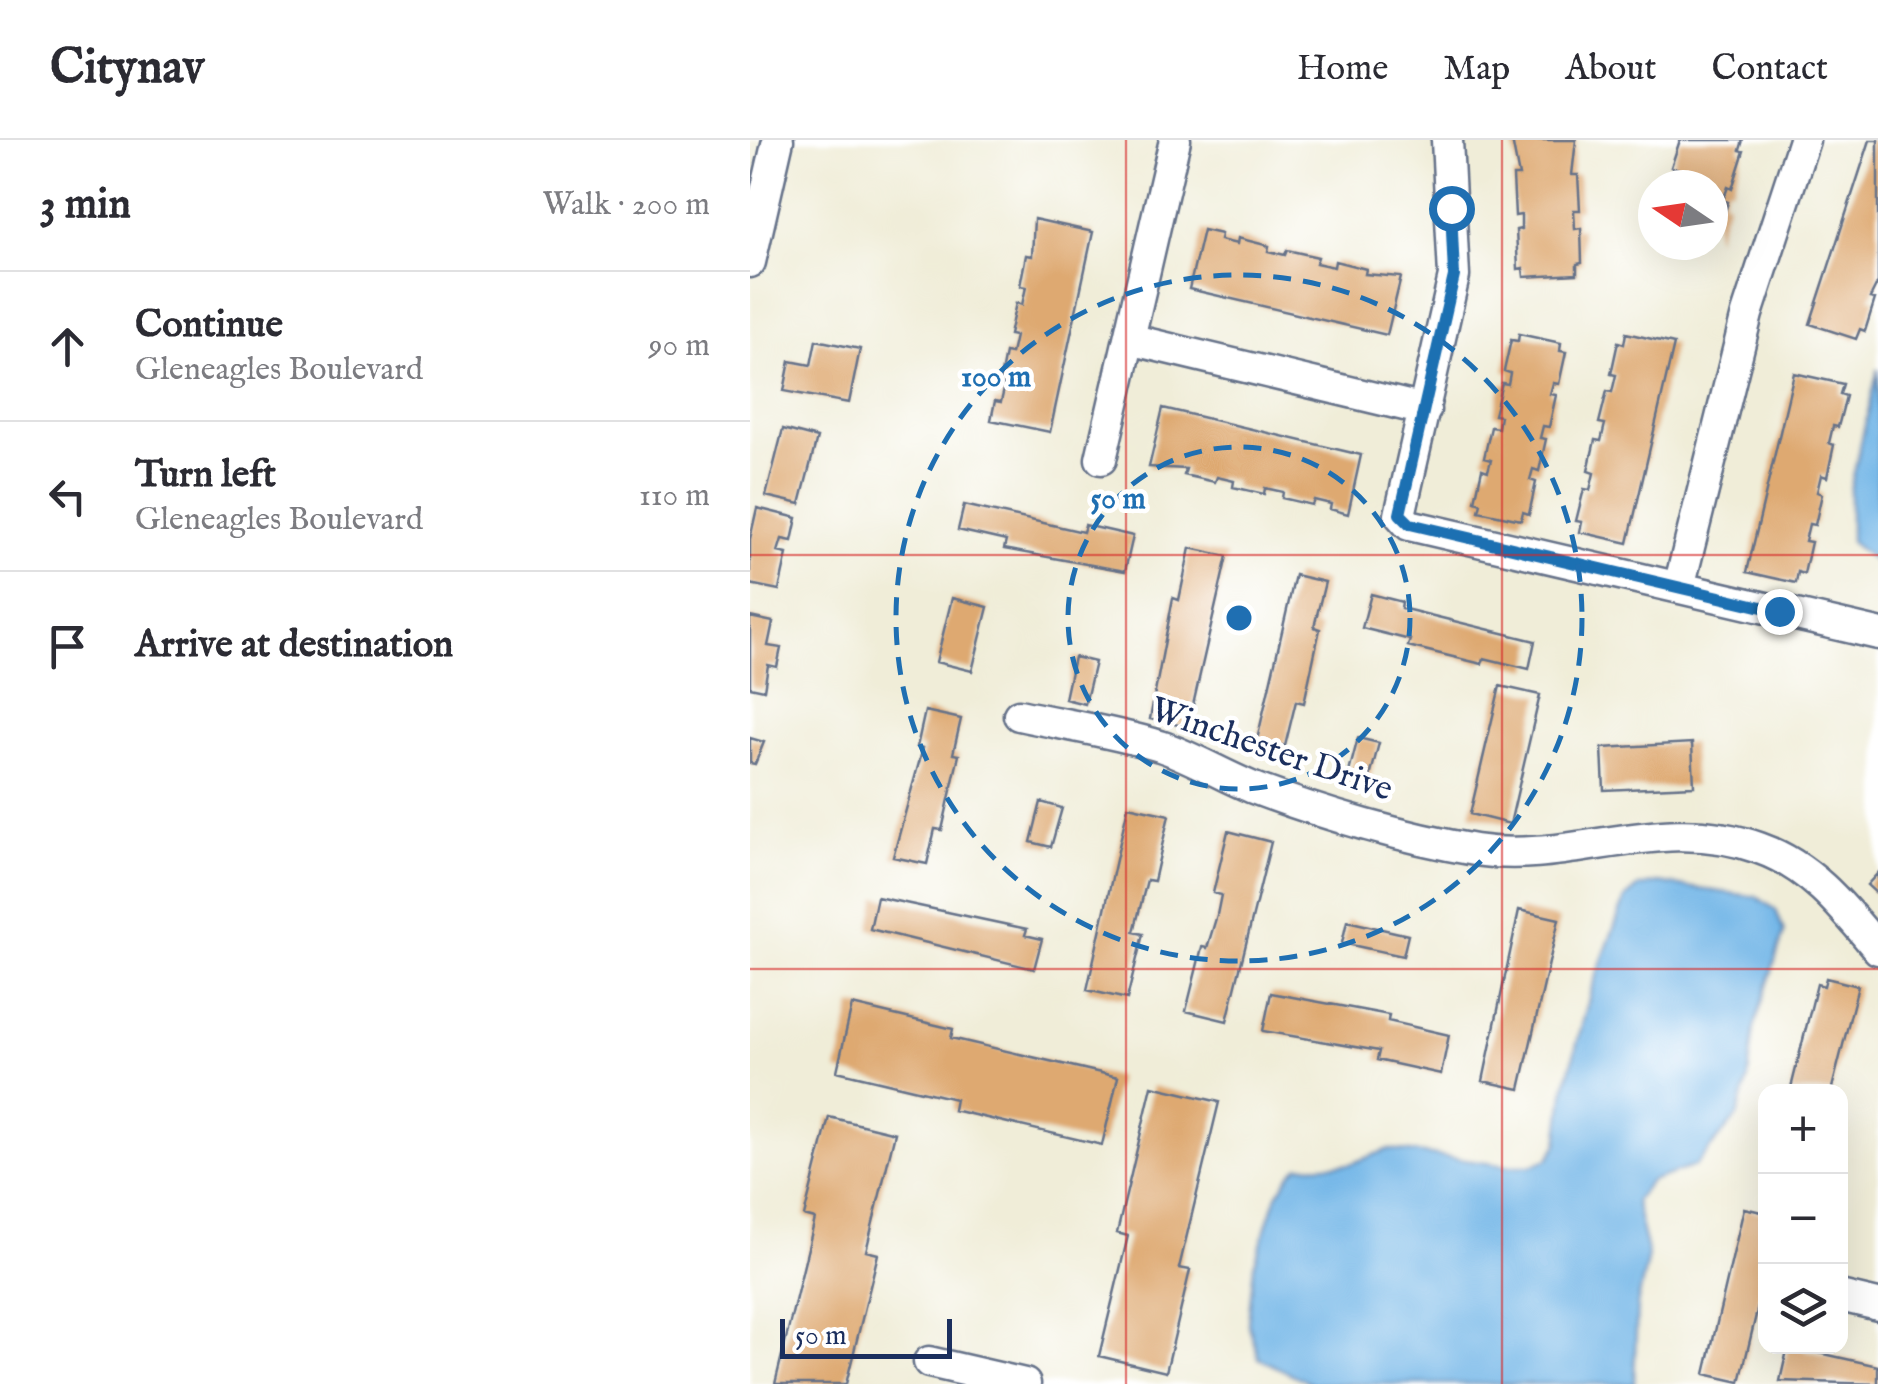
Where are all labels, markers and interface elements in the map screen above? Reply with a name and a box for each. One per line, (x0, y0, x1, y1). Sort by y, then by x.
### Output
text: Citynav (50, 39, 204, 99)
text: Home (1297, 47, 1388, 92)
text: Map (1443, 47, 1510, 92)
text: About (1565, 47, 1657, 92)
text: Contact (1712, 47, 1828, 92)
north arrow (1638, 170, 1728, 260)
text: 3 min (40, 179, 131, 232)
text: Walk · 200 m (543, 185, 710, 226)
route start (1429, 186, 1475, 232)
text: Continue (135, 302, 283, 350)
icon: ahead (40, 319, 95, 374)
text: 90 m (649, 326, 710, 367)
text: Gleneagles Boulevard (135, 350, 423, 391)
text: 100 m (961, 359, 1031, 397)
text: Turn left (135, 452, 276, 500)
icon: left (40, 469, 95, 524)
text: 110 m (639, 476, 710, 517)
text: 50 m (1090, 481, 1146, 519)
text: Gleneagles Boulevard (135, 500, 423, 541)
route end (1757, 589, 1803, 635)
centre of rings (1221, 600, 1257, 636)
icon: arrive (40, 619, 95, 674)
text: Arrive at destination (135, 622, 453, 670)
street label: Winchester Drive (1144, 688, 1398, 813)
map controls (1758, 1084, 1848, 1354)
button: + (1758, 1084, 1848, 1174)
button: − (1758, 1174, 1848, 1264)
button: layers (1758, 1264, 1848, 1354)
scale bar (780, 1314, 952, 1358)
text: 50 m (795, 1319, 847, 1354)

